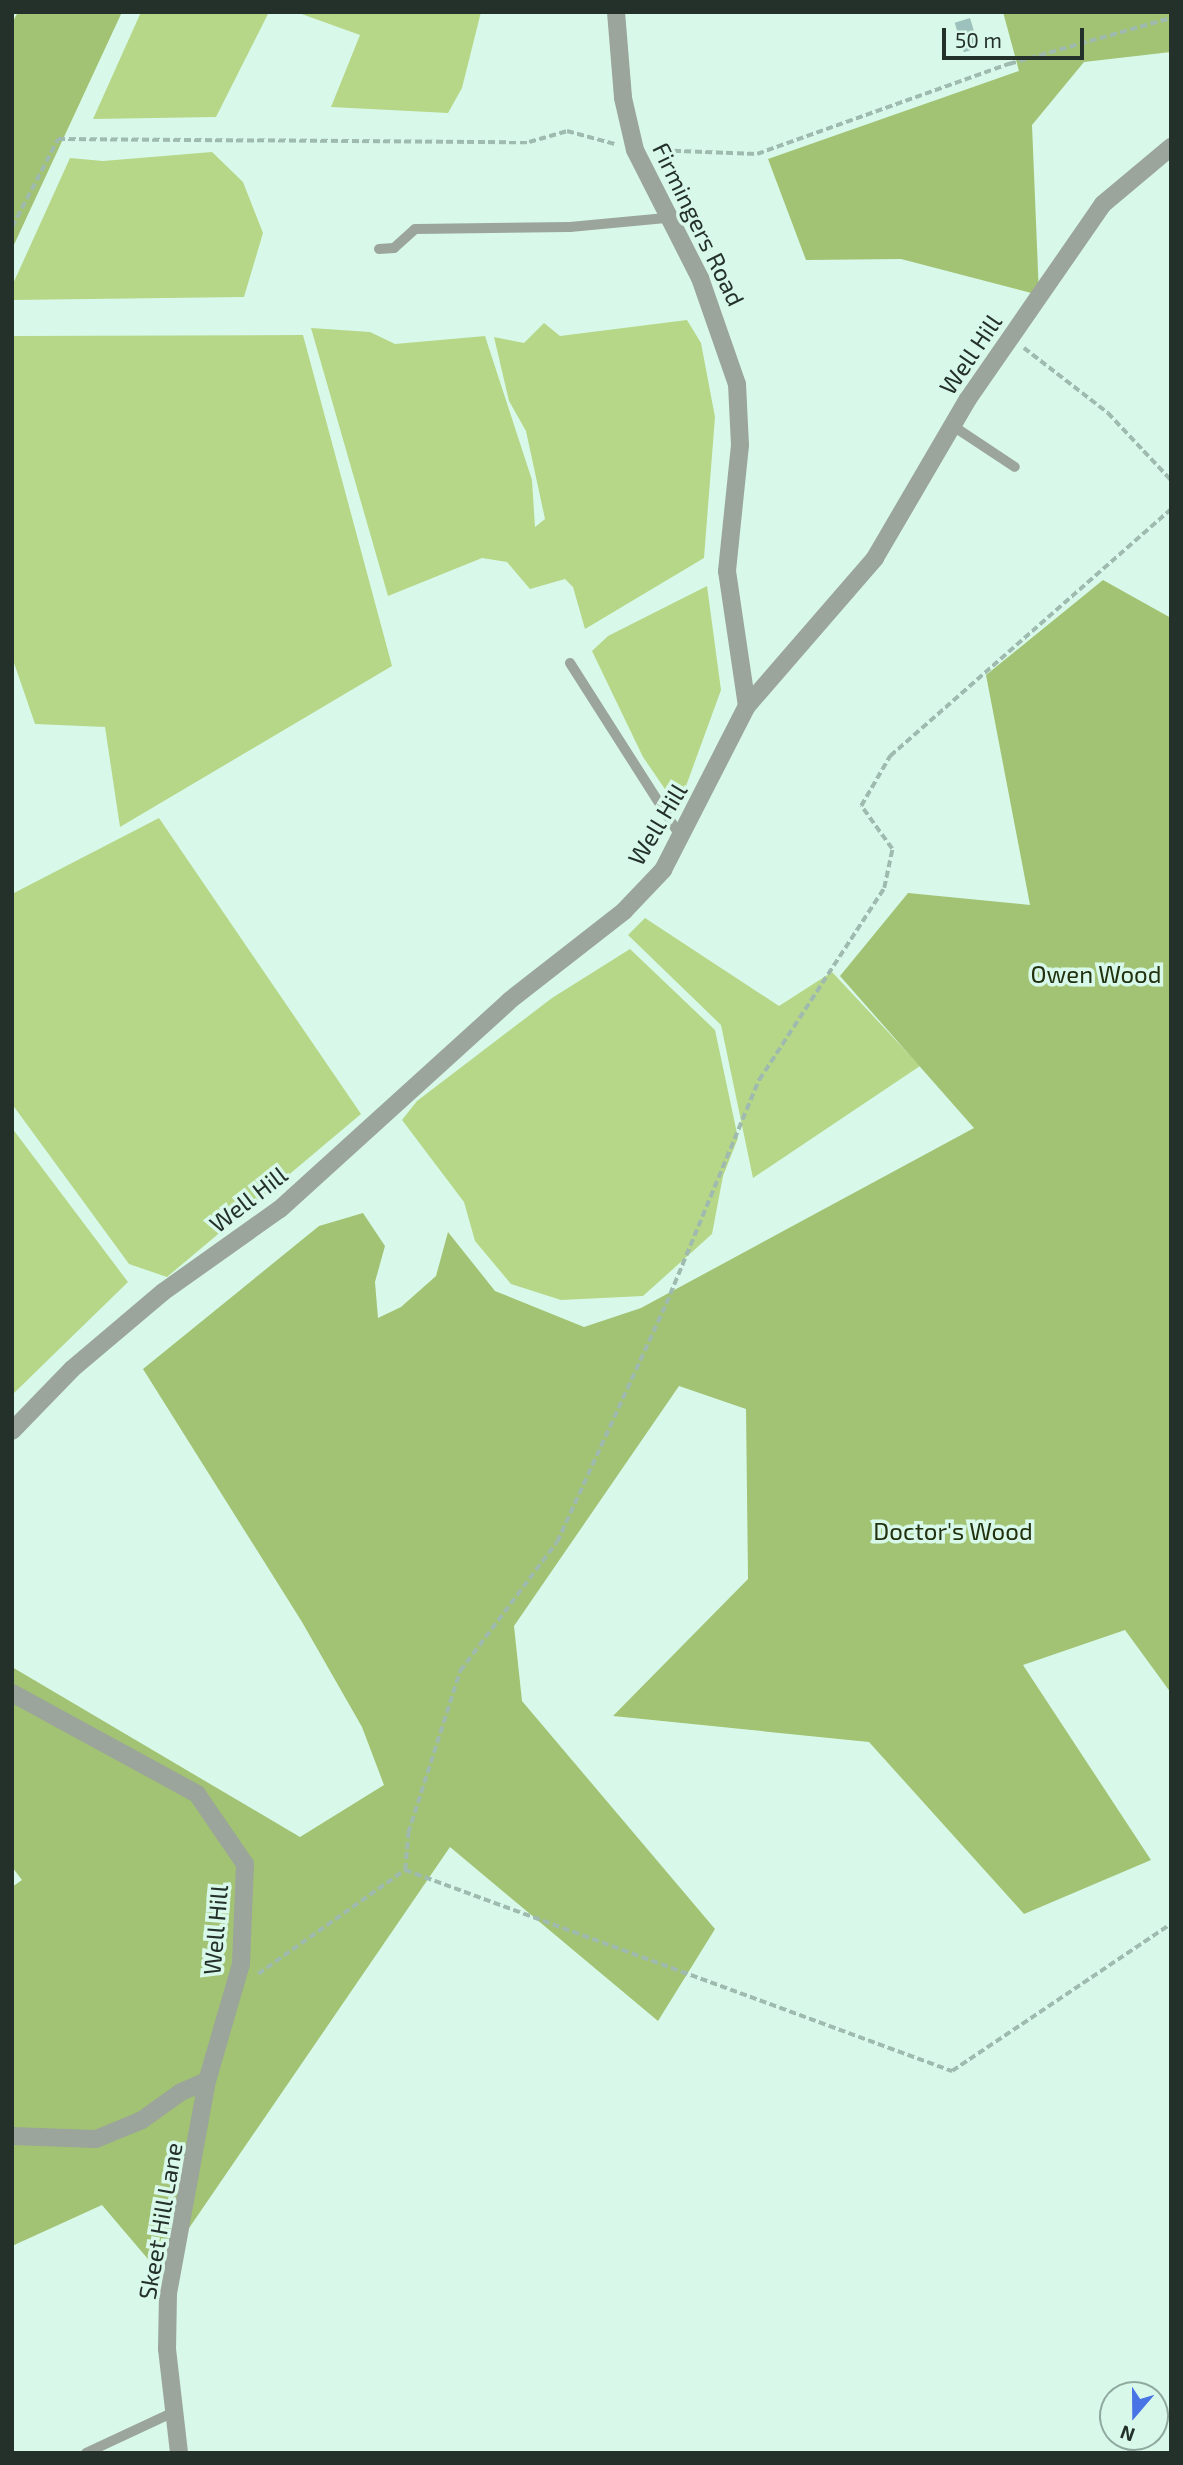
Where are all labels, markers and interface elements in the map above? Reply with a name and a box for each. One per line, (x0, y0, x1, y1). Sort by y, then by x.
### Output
scale bar (945, 14, 1087, 58)
text: 50 m (955, 27, 1002, 52)
street label: Firmingers Road (647, 138, 751, 310)
street label: Well Hill (933, 308, 1007, 400)
street label: Well Hill (621, 778, 693, 870)
park label: Owen Wood (1030, 960, 1162, 988)
street label: Well Hill (203, 1160, 293, 1238)
park label: Doctor's Wood (873, 1517, 1033, 1545)
street label: Well Hill (197, 1883, 233, 1977)
street label: Skeet Hill Lane (132, 2140, 188, 2302)
north arrow (1099, 2381, 1169, 2451)
text: N (1117, 2421, 1138, 2447)

